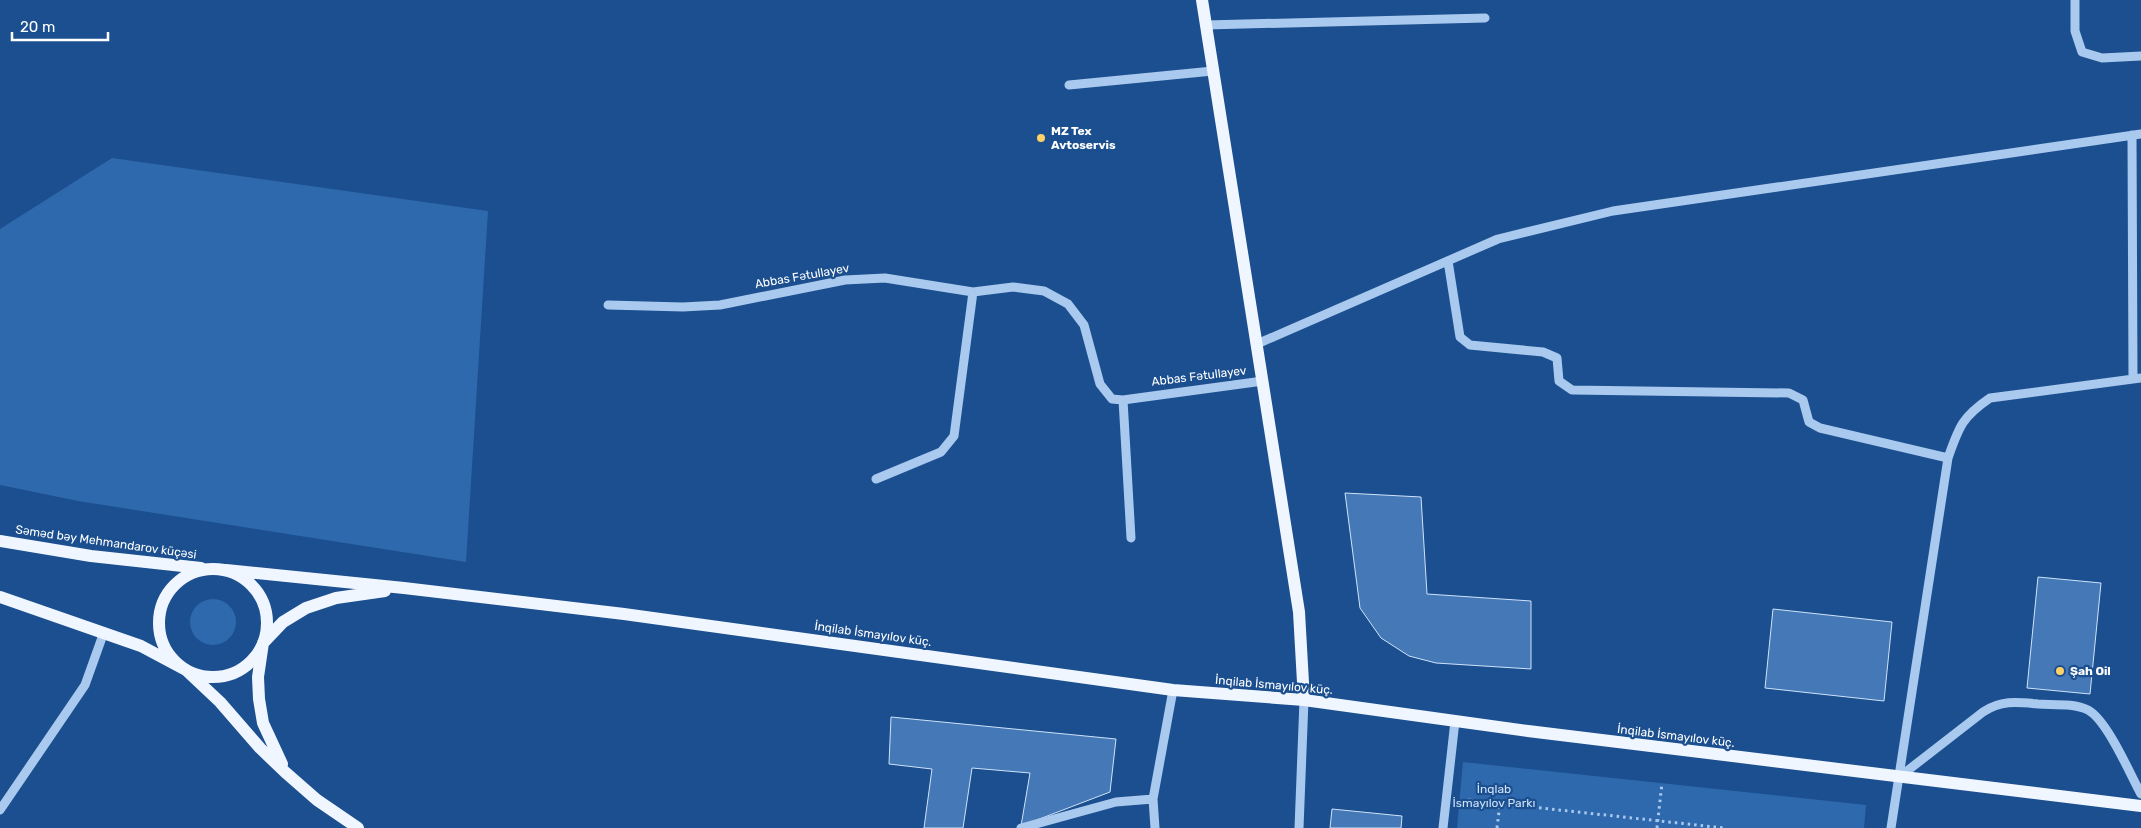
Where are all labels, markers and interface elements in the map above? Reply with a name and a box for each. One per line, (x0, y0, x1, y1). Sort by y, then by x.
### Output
scale bar (12, 10, 109, 42)
text: 20 m (20, 18, 55, 36)
place label: MZ Tex Avtoservis (1051, 124, 1116, 152)
marker: MZ Tex Avtoservis (1035, 132, 1047, 144)
street label: Abbas Fətullayev (754, 261, 851, 291)
street label: Abbas Fətullayev (1151, 363, 1248, 389)
street label: Səməd bəy Mehmandarov küçəsi (15, 522, 197, 562)
street label: İnqilab İsmayılov küç. (813, 619, 933, 649)
place label: Şah Oil (2070, 664, 2111, 678)
marker: Şah Oil (2054, 665, 2066, 677)
street label: İnqilab İsmayılov küç. (1215, 673, 1333, 697)
street label: İnqilab İsmayılov küç. (1616, 722, 1736, 750)
park label: İnqlab İsmayılov Parkı (1453, 782, 1535, 810)

